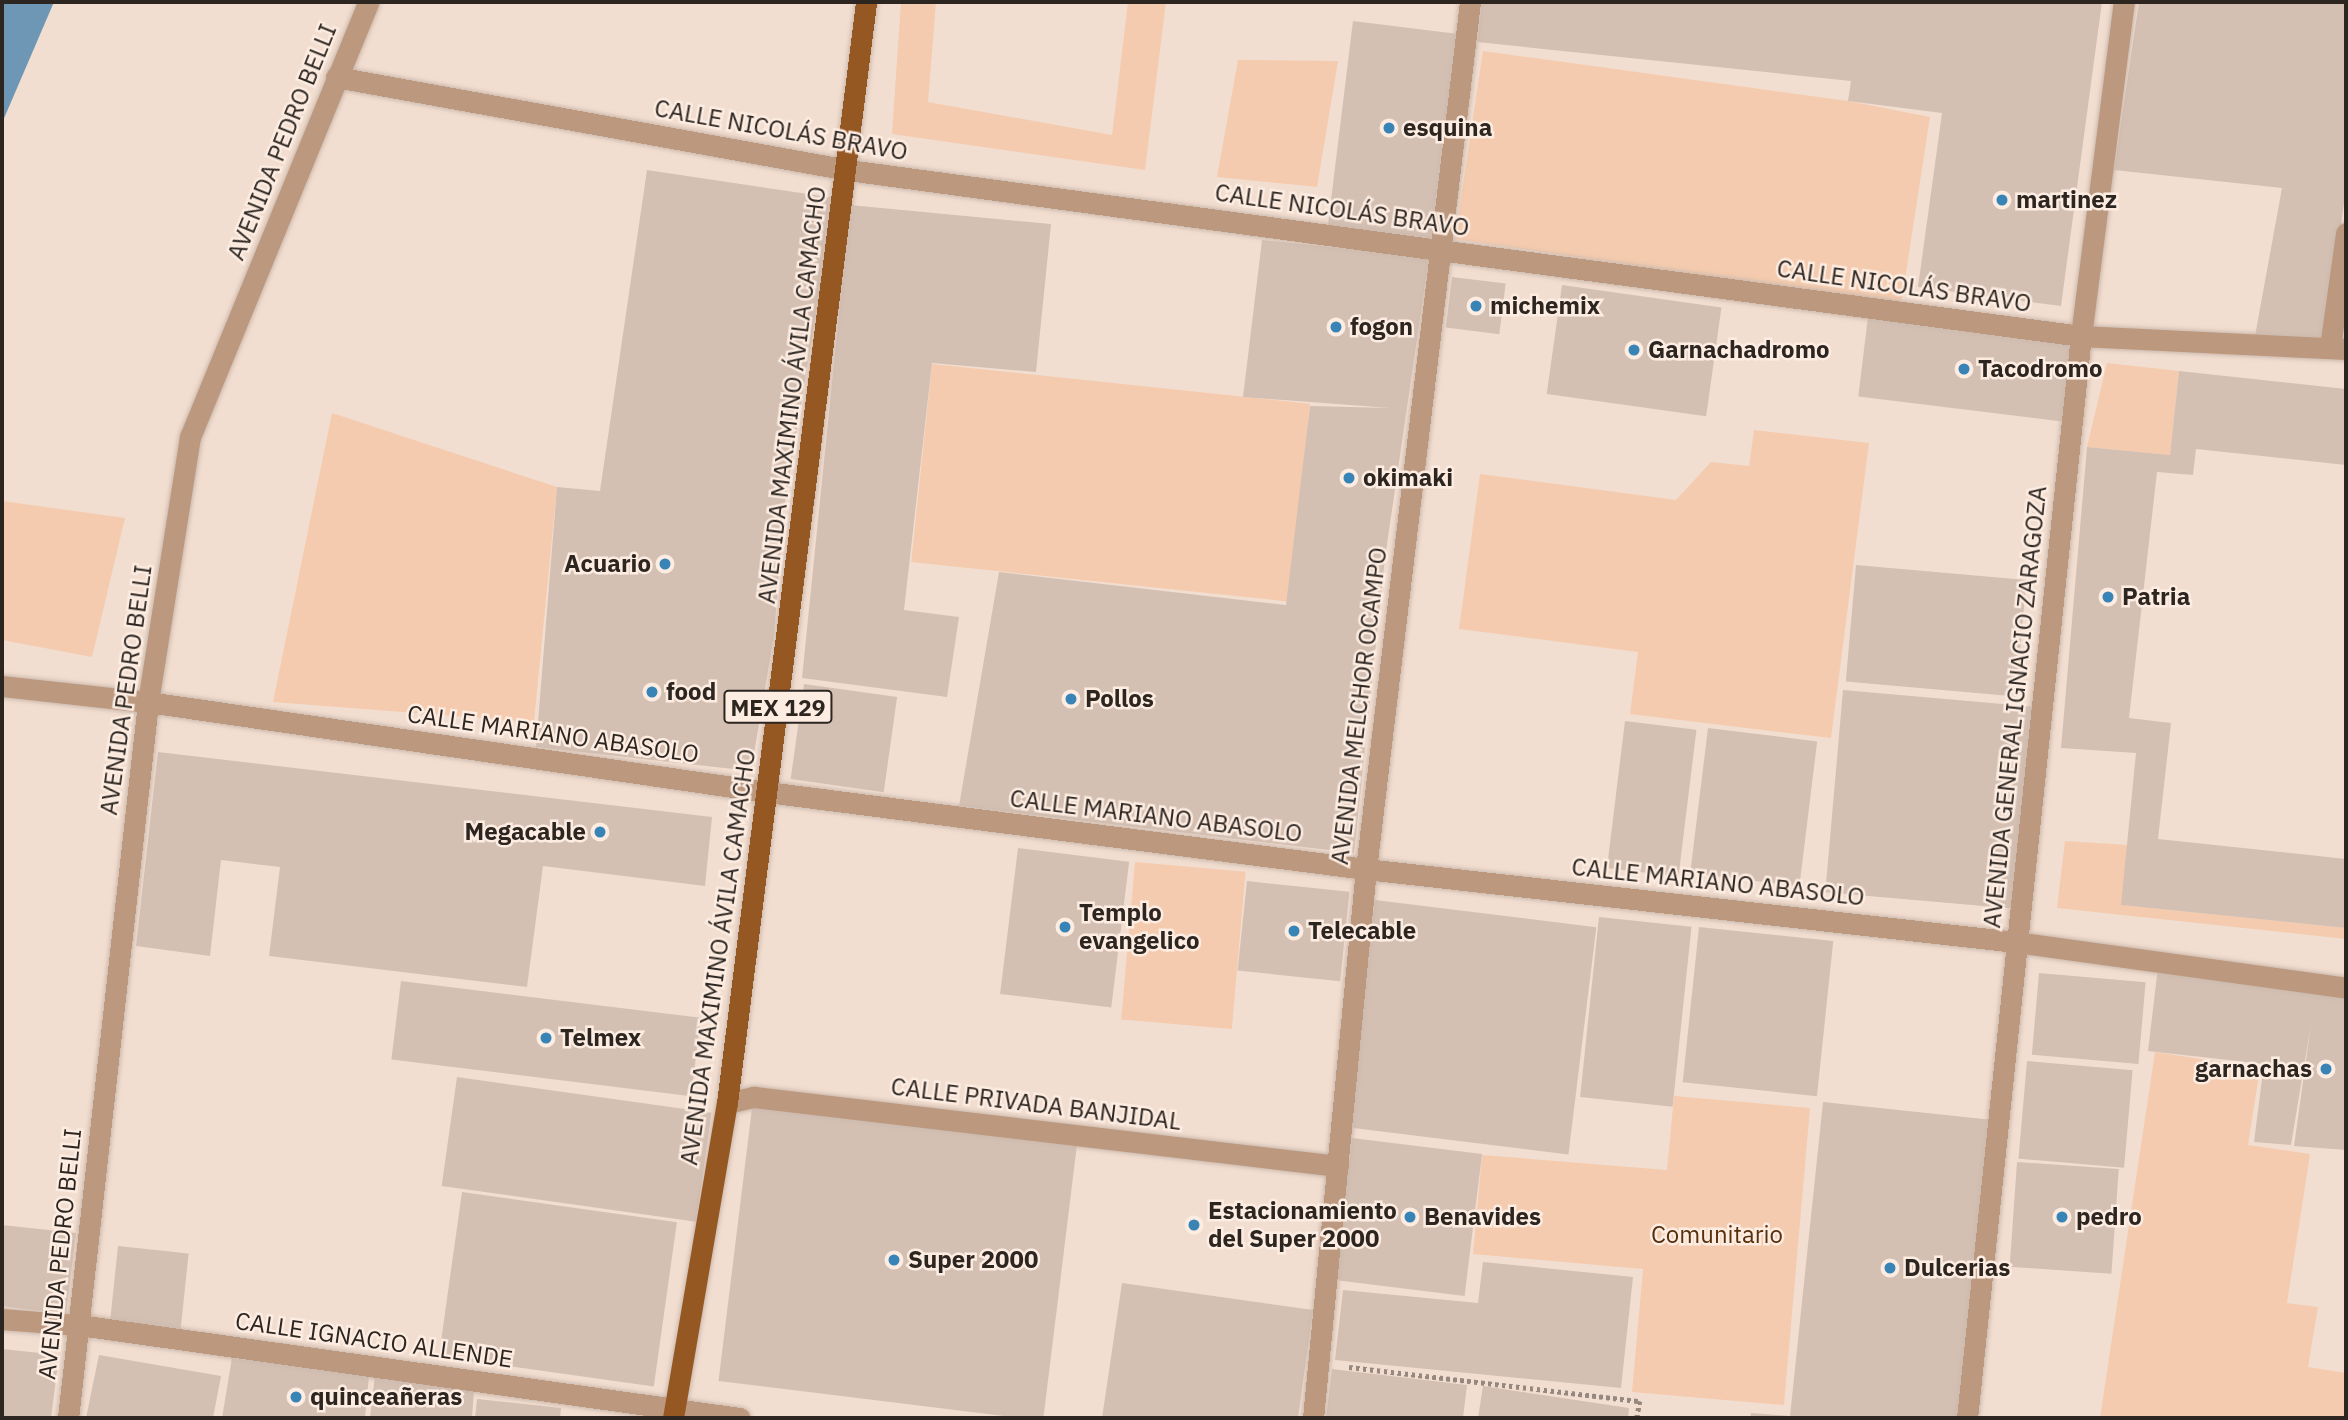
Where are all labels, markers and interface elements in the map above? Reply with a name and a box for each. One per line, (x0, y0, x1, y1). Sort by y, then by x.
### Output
street label: AVENIDA PEDRO BELLI (221, 20, 343, 264)
street label: CALLE NICOLÁS BRAVO (652, 94, 910, 166)
place label: esquina (1403, 114, 1492, 142)
marker: esquina (1381, 120, 1397, 136)
street label: CALLE NICOLÁS BRAVO (1213, 178, 1471, 242)
street label: AVENIDA MAXIMINO ÁVILA CAMACHO (752, 185, 832, 605)
place label: martinez (2016, 186, 2117, 214)
marker: martinez (1994, 192, 2010, 208)
street label: CALLE NICOLÁS BRAVO (1775, 254, 2033, 318)
place label: michemix (1490, 292, 1600, 320)
marker: michemix (1468, 298, 1484, 314)
place label: fogon (1350, 313, 1413, 341)
marker: fogon (1328, 319, 1344, 335)
place label: Garnachadromo (1648, 336, 1830, 364)
marker: Garnachadromo (1626, 342, 1642, 358)
place label: Tacodromo (1978, 355, 2103, 383)
marker: Tacodromo (1956, 361, 1972, 377)
place label: okimaki (1363, 464, 1453, 492)
marker: okimaki (1341, 470, 1357, 486)
street label: AVENIDA GENERAL IGNACIO ZARAGOZA (1977, 485, 2053, 929)
street label: AVENIDA MELCHOR OCAMPO (1325, 546, 1393, 866)
place label: Acuario (564, 550, 651, 578)
marker: Acuario (657, 556, 673, 572)
street label: AVENIDA PEDRO BELLI (94, 563, 158, 817)
place label: Patria (2122, 583, 2190, 611)
marker: Patria (2100, 589, 2116, 605)
place label: food (666, 678, 716, 706)
marker: food (644, 684, 660, 700)
place label: Pollos (1085, 685, 1154, 713)
road number: MEX 129 (722, 688, 834, 726)
marker: Pollos (1063, 691, 1079, 707)
street label: CALLE MARIANO ABASOLO (405, 699, 701, 769)
street label: AVENIDA MAXIMINO ÁVILA CAMACHO (674, 747, 762, 1167)
street label: CALLE MARIANO ABASOLO (1008, 784, 1304, 848)
place label: Megacable (465, 818, 586, 846)
marker: Megacable (592, 824, 608, 840)
street label: CALLE MARIANO ABASOLO (1570, 852, 1866, 912)
place label: Templo evangelico (1079, 899, 1199, 955)
place label: Telecable (1308, 917, 1416, 945)
marker: Templo evangelico (1057, 919, 1073, 935)
marker: Telecable (1286, 923, 1302, 939)
place label: Telmex (560, 1024, 641, 1052)
marker: Telmex (538, 1030, 554, 1046)
place label: garnachas (2195, 1055, 2312, 1083)
marker: garnachas (2318, 1061, 2334, 1077)
street label: CALLE PRIVADA BANJIDAL (889, 1072, 1183, 1136)
street label: AVENIDA PEDRO BELLI (32, 1127, 88, 1381)
place label: Estacionamiento del Super 2000 (1208, 1197, 1397, 1253)
place label: Benavides (1424, 1203, 1541, 1231)
place label: pedro (2076, 1203, 2142, 1231)
marker: Benavides (1402, 1209, 1418, 1225)
marker: pedro (2054, 1209, 2070, 1225)
marker: Estacionamiento del Super 2000 (1186, 1217, 1202, 1233)
park label: Comunitario (1651, 1221, 1783, 1249)
place label: Super 2000 (908, 1246, 1038, 1274)
marker: Super 2000 (886, 1252, 902, 1268)
place label: Dulcerias (1904, 1254, 2010, 1282)
marker: Dulcerias (1882, 1260, 1898, 1276)
street label: CALLE IGNACIO ALLENDE (233, 1306, 515, 1374)
place label: quinceañeras (310, 1383, 462, 1411)
marker: quinceañeras (288, 1389, 304, 1405)

